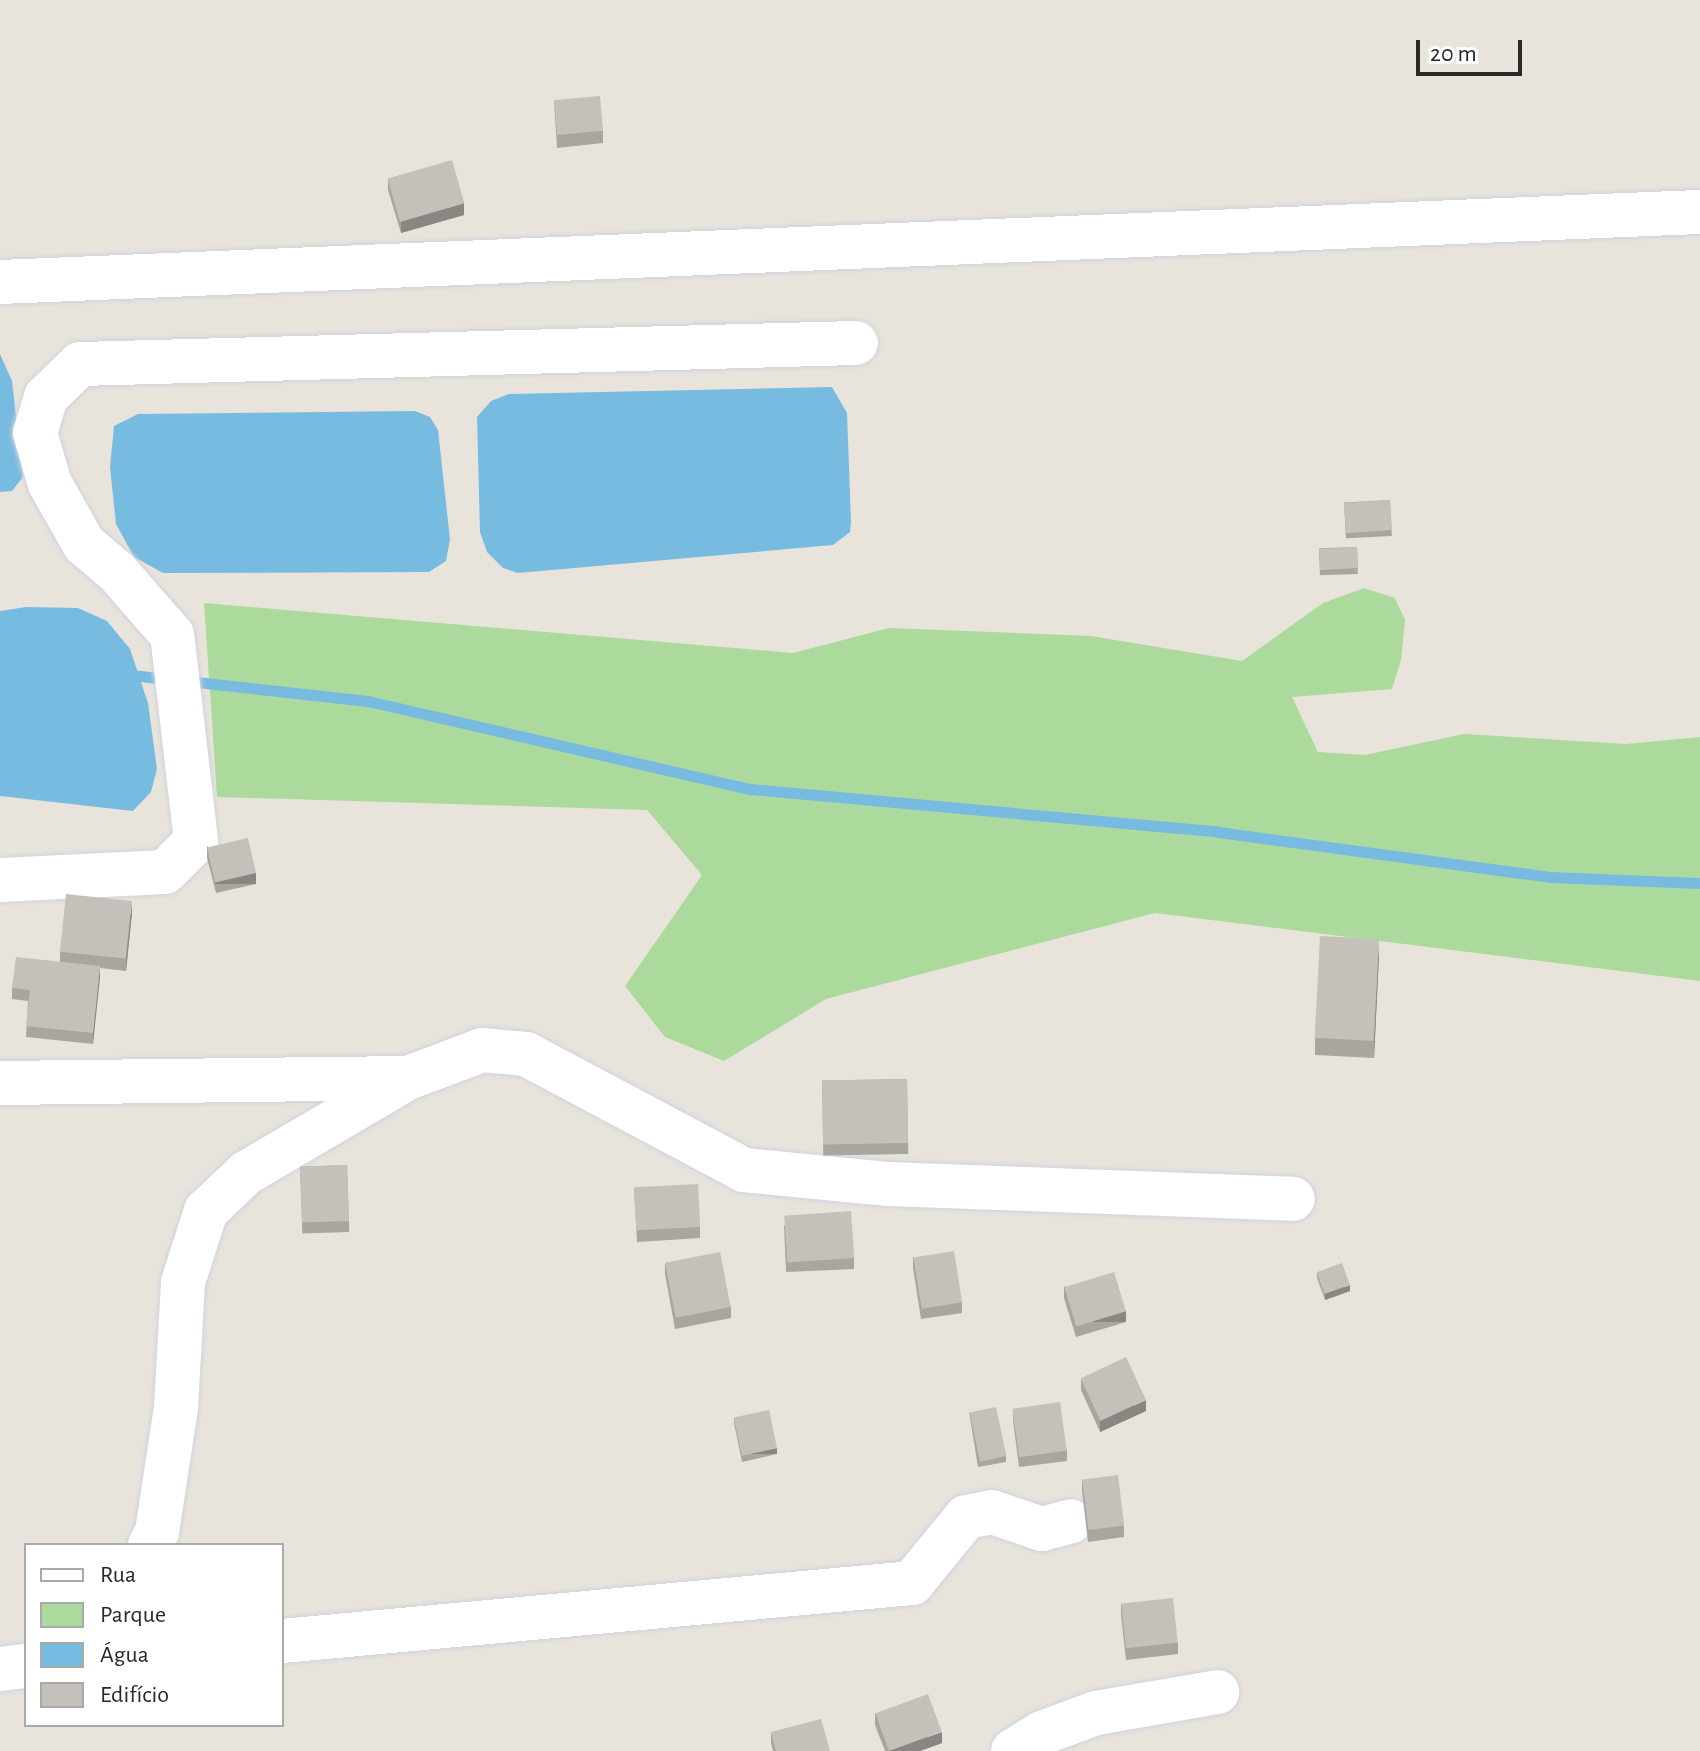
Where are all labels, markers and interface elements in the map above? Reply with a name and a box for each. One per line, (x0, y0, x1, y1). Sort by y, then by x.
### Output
scale bar (1420, 24, 1526, 74)
text: 20 m (1430, 42, 1477, 66)
legend (24, 1543, 284, 1727)
text: Rua (100, 1563, 136, 1587)
text: Parque (100, 1603, 166, 1627)
text: Água (100, 1643, 149, 1667)
text: Edifício (100, 1683, 169, 1707)

